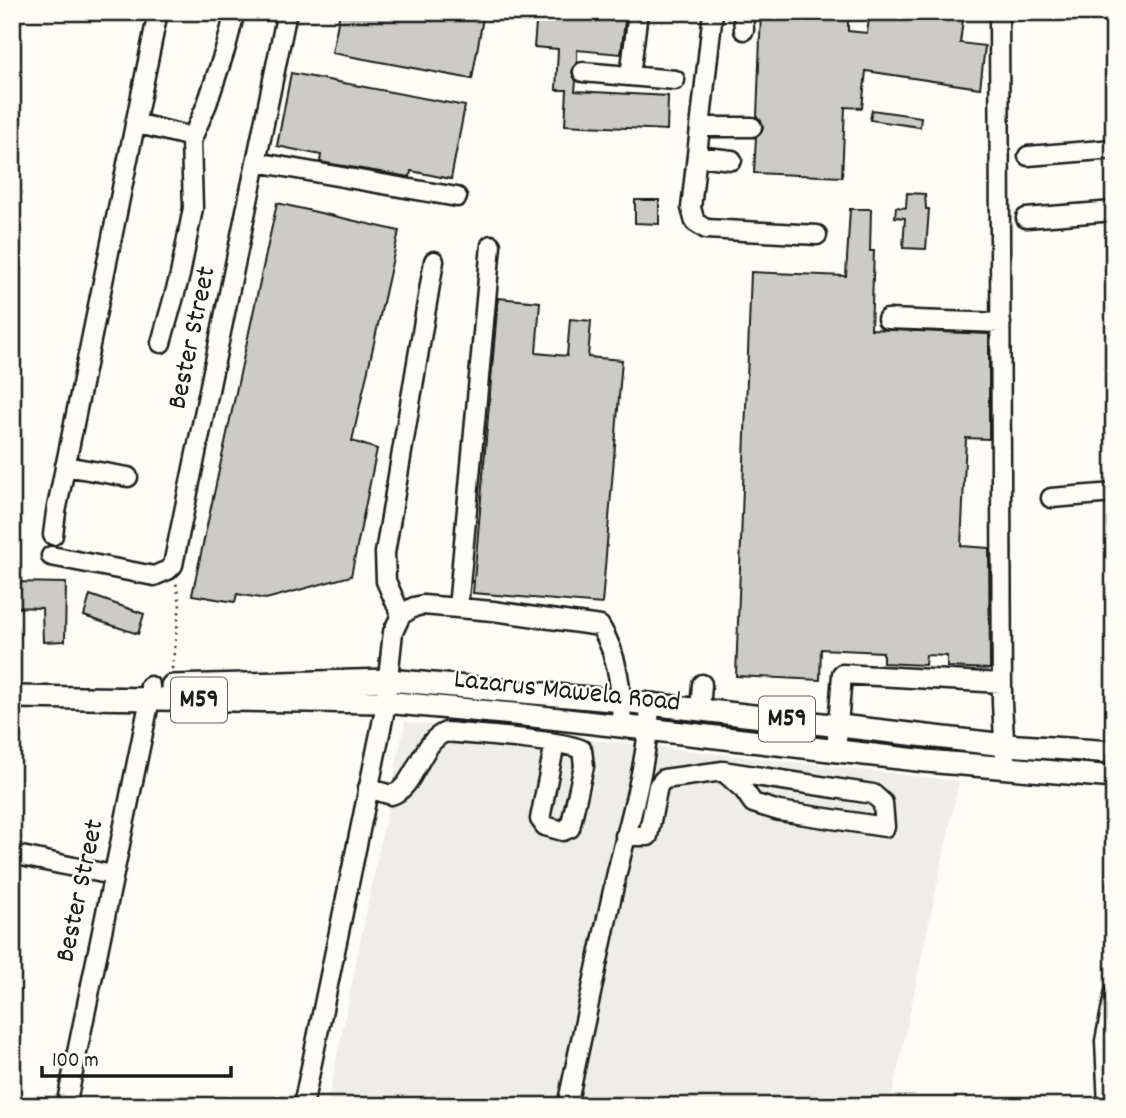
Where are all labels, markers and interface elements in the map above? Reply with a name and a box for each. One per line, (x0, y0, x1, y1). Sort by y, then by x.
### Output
street label: Bester Street (159, 263, 229, 413)
street label: Lazarus Mawela Road (452, 661, 682, 725)
road number: M59 (171, 678, 227, 722)
road number: M59 (759, 696, 815, 741)
street label: Bester Street (47, 816, 117, 966)
scale bar (42, 1034, 231, 1078)
text: 100 m (52, 1047, 99, 1077)

